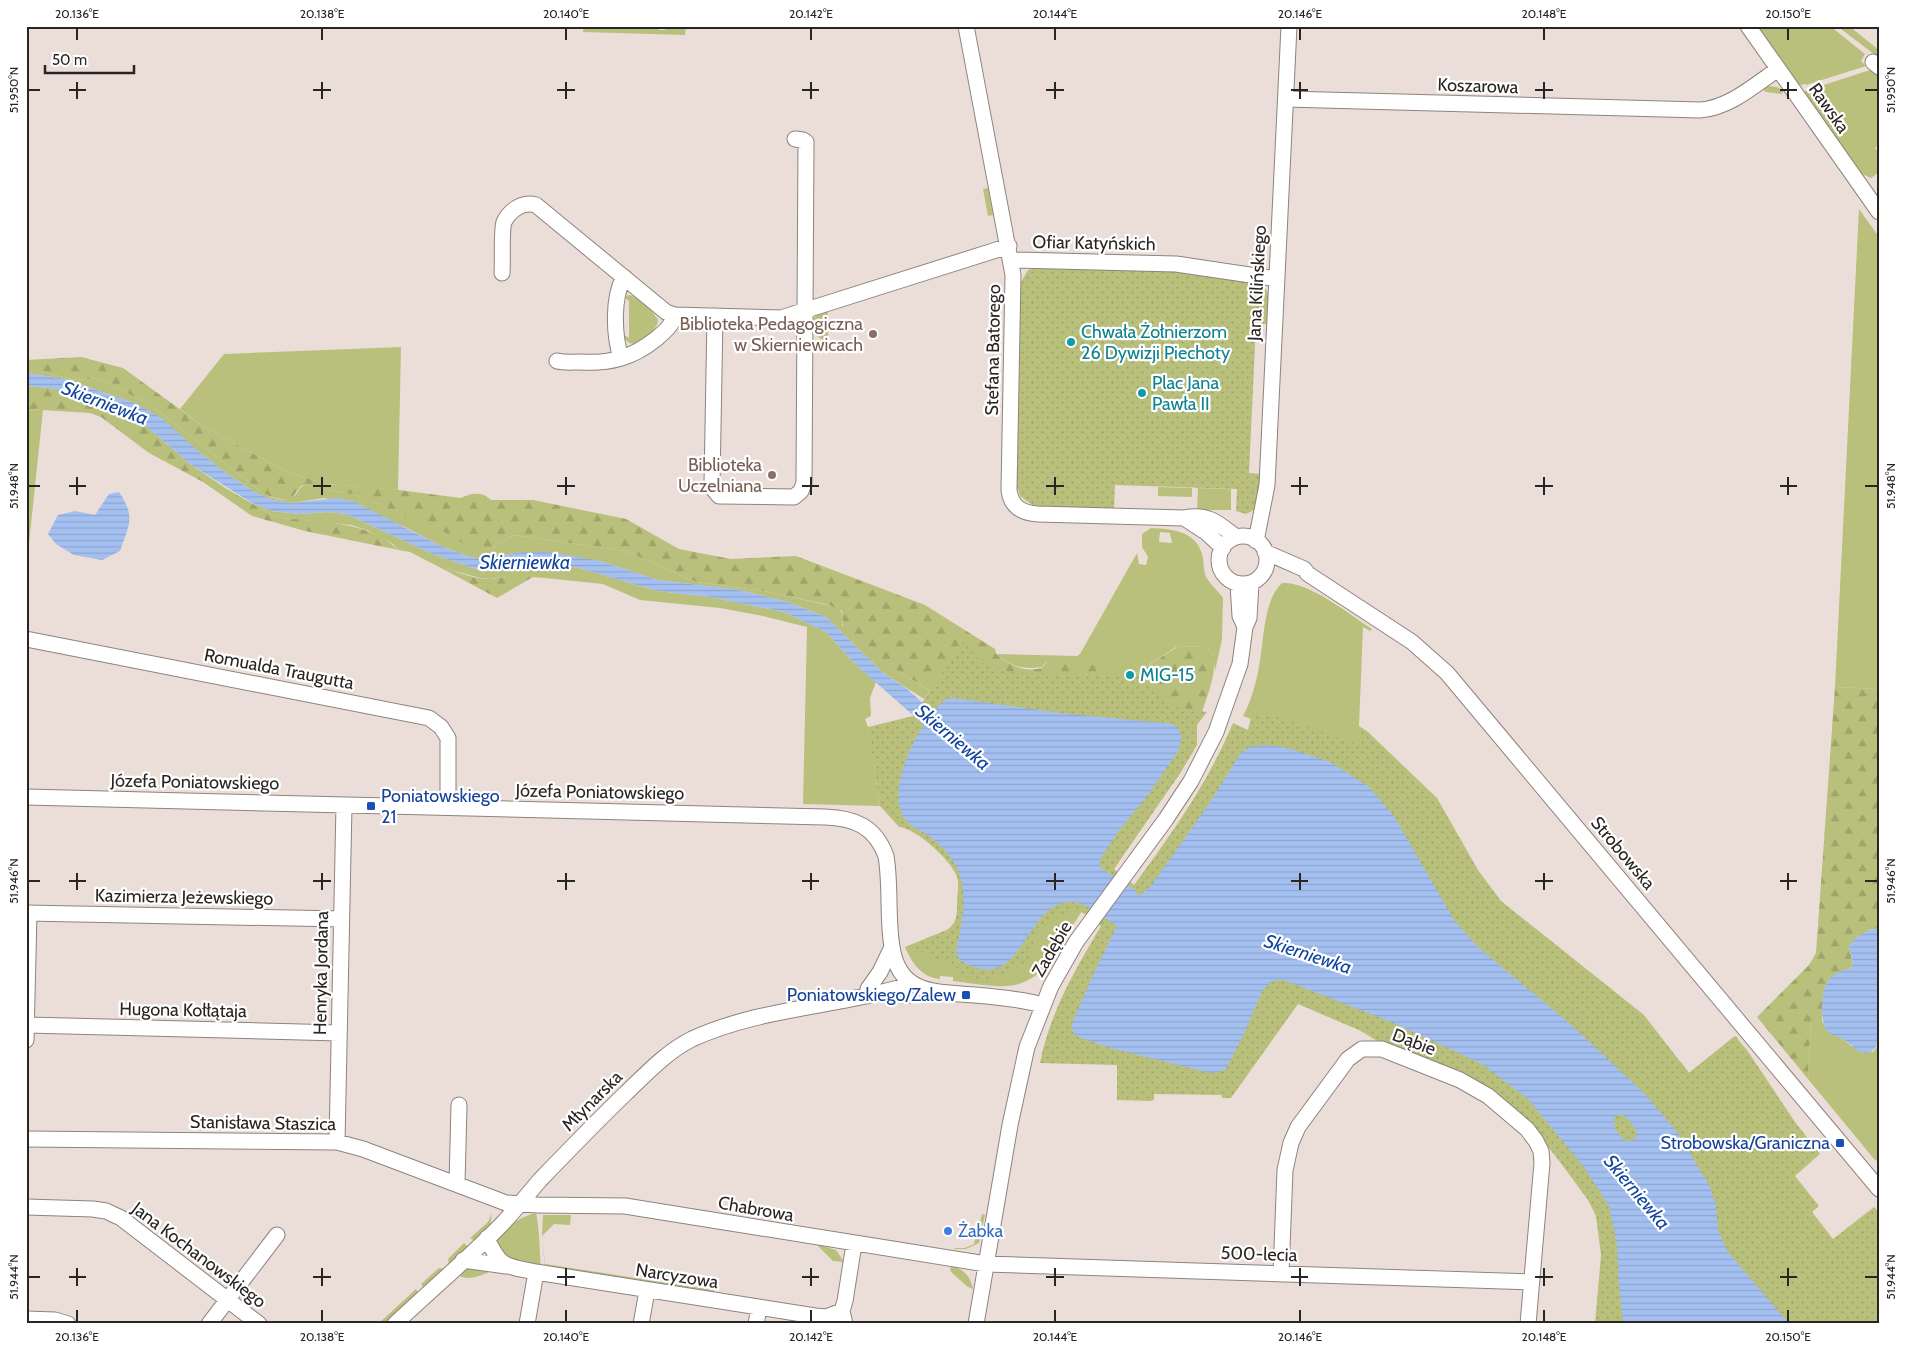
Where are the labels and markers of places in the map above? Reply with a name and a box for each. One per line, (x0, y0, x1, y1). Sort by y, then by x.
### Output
place label: Biblioteka Pedagogiczna w Skierniewicach (680, 313, 863, 356)
place label: Chwała Żołnierzom 26 Dywizji Piechoty (1081, 321, 1230, 364)
marker: Biblioteka Pedagogiczna w Skierniewicach (867, 328, 879, 340)
marker: Chwała Żołnierzom 26 Dywizji Piechoty (1065, 336, 1077, 348)
place label: Plac Jana Pawła II (1152, 372, 1219, 415)
marker: Plac Jana Pawła II (1136, 387, 1148, 399)
place label: Biblioteka Uczelniana (678, 454, 762, 497)
marker: Biblioteka Uczelniana (766, 469, 778, 481)
place label: MIG-15 (1140, 664, 1194, 686)
marker: MIG-15 (1124, 669, 1136, 681)
place label: Poniatowskiego 21 (381, 785, 500, 828)
marker: Poniatowskiego 21 (365, 800, 377, 812)
place label: Poniatowskiego/Zalew (787, 984, 956, 1006)
marker: Poniatowskiego/Zalew (960, 989, 972, 1001)
place label: Strobowska/Graniczna (1660, 1132, 1830, 1154)
marker: Strobowska/Graniczna (1834, 1137, 1846, 1149)
place label: Żabka (958, 1220, 1003, 1242)
marker: Żabka (942, 1225, 954, 1237)

